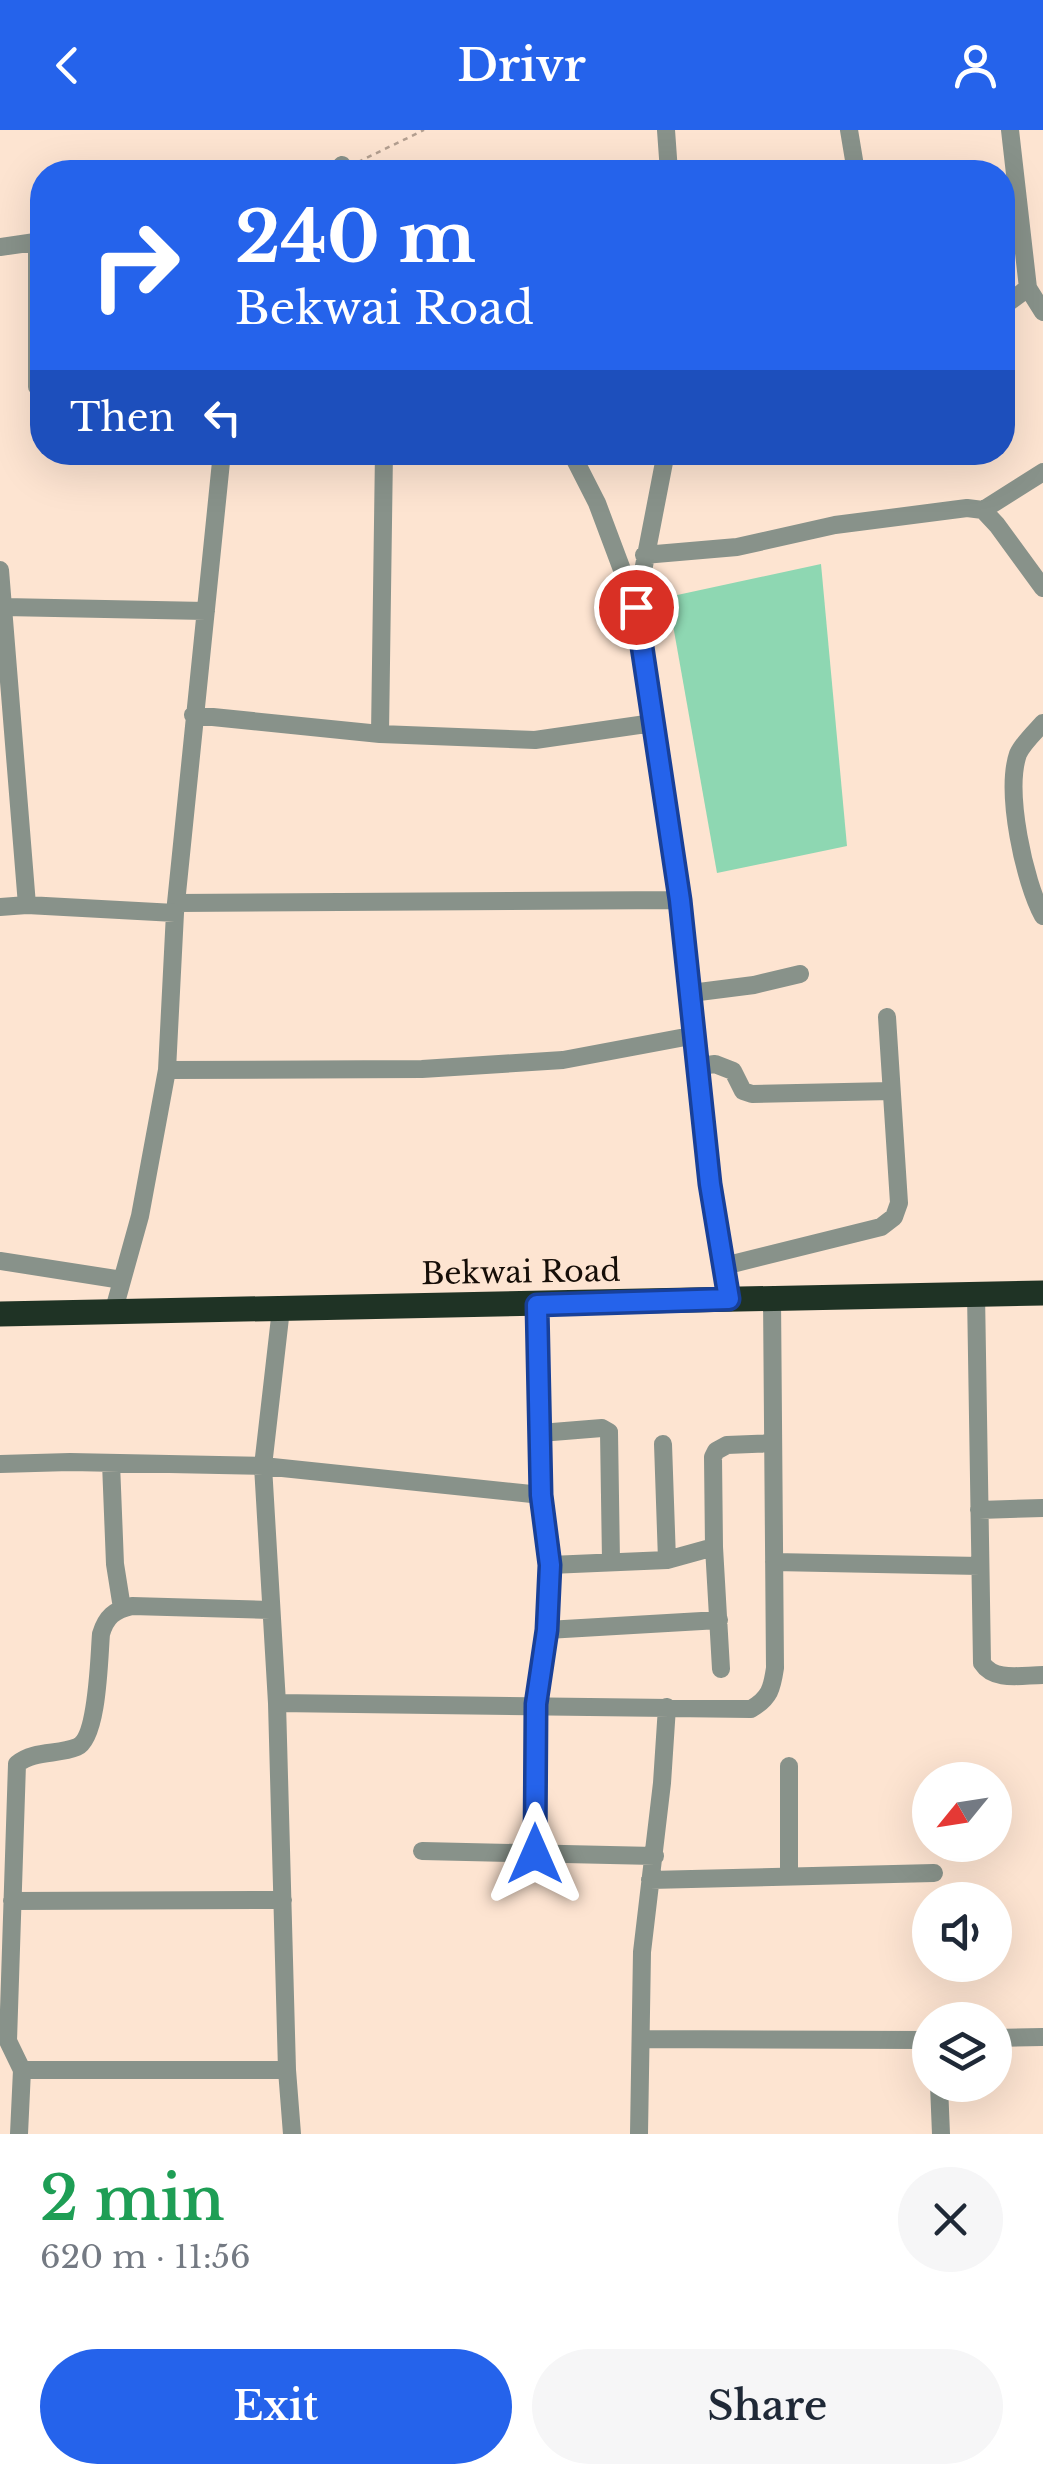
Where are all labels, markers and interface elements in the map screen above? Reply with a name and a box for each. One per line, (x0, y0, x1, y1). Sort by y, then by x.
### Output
text: Drivr (457, 37, 586, 93)
icon: back (40, 38, 95, 93)
icon: person (948, 38, 1003, 93)
text: 240 m (235, 194, 476, 281)
icon: right (70, 200, 200, 330)
text: Bekwai Road (235, 280, 534, 336)
icon: left (195, 390, 250, 445)
text: Then (70, 394, 175, 441)
pin (594, 565, 679, 650)
icon: arrive (609, 580, 664, 635)
street label: Bekwai Road (421, 1252, 621, 1292)
north arrow (912, 1762, 1012, 1862)
map controls (912, 1762, 1012, 2102)
position arrow (483, 1802, 587, 1906)
button: sound (912, 1882, 1012, 1982)
button: layers (912, 2002, 1012, 2102)
text: 2 min (40, 2162, 225, 2236)
button: close (898, 2167, 1003, 2272)
text: 620 m · 11:56 (40, 2237, 251, 2277)
button: Exit (40, 2349, 512, 2464)
button: Share (532, 2349, 1003, 2464)

